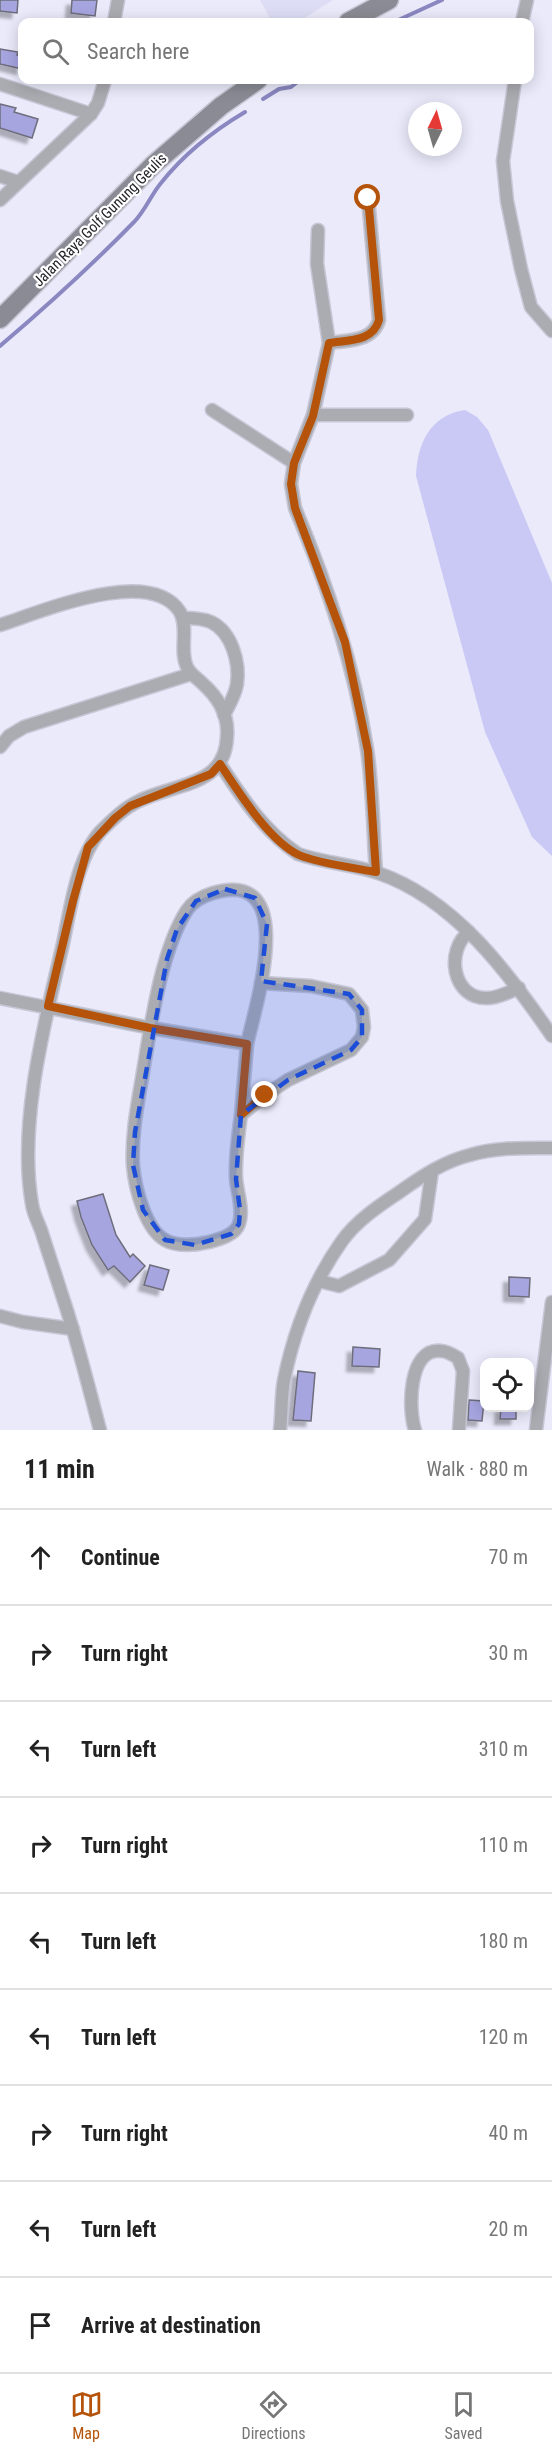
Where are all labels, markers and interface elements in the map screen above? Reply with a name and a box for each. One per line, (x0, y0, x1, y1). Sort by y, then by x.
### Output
search box (18, 18, 534, 84)
icon: search (39, 35, 72, 68)
text: Search here (87, 39, 189, 64)
north arrow (408, 102, 462, 156)
street label: Jalan Raya Golf Gunung Geulis (30, 149, 171, 290)
route start (354, 184, 380, 210)
route end (251, 1081, 277, 1107)
map controls (480, 1358, 534, 1412)
button: locate (480, 1358, 534, 1412)
text: 11 min (24, 1454, 95, 1484)
text: Walk · 880 m (427, 1457, 528, 1481)
icon: ahead (24, 1541, 57, 1574)
text: Continue (81, 1545, 160, 1570)
text: 70 m (489, 1545, 528, 1569)
icon: right (24, 1637, 57, 1670)
text: Turn right (81, 1641, 168, 1666)
text: 30 m (489, 1641, 528, 1665)
icon: left (24, 1733, 57, 1766)
text: Turn left (81, 1737, 156, 1762)
text: 310 m (479, 1737, 528, 1761)
icon: right (24, 1829, 57, 1862)
text: Turn right (81, 1833, 168, 1858)
text: 110 m (479, 1833, 528, 1857)
icon: left (24, 1925, 57, 1958)
text: Turn left (81, 1929, 156, 1954)
text: 180 m (479, 1929, 528, 1953)
icon: left (24, 2021, 57, 2054)
text: Turn left (81, 2025, 156, 2050)
text: 120 m (479, 2025, 528, 2049)
icon: right (24, 2117, 57, 2150)
text: Turn right (81, 2121, 168, 2146)
text: 40 m (489, 2121, 528, 2145)
icon: left (24, 2213, 57, 2246)
text: Turn left (81, 2217, 156, 2242)
text: 20 m (489, 2217, 528, 2241)
icon: arrive (24, 2309, 57, 2342)
text: Arrive at destination (81, 2313, 261, 2338)
tab: Map (70, 2388, 103, 2443)
tab: Directions (242, 2388, 305, 2443)
tab: Saved (444, 2388, 482, 2443)

